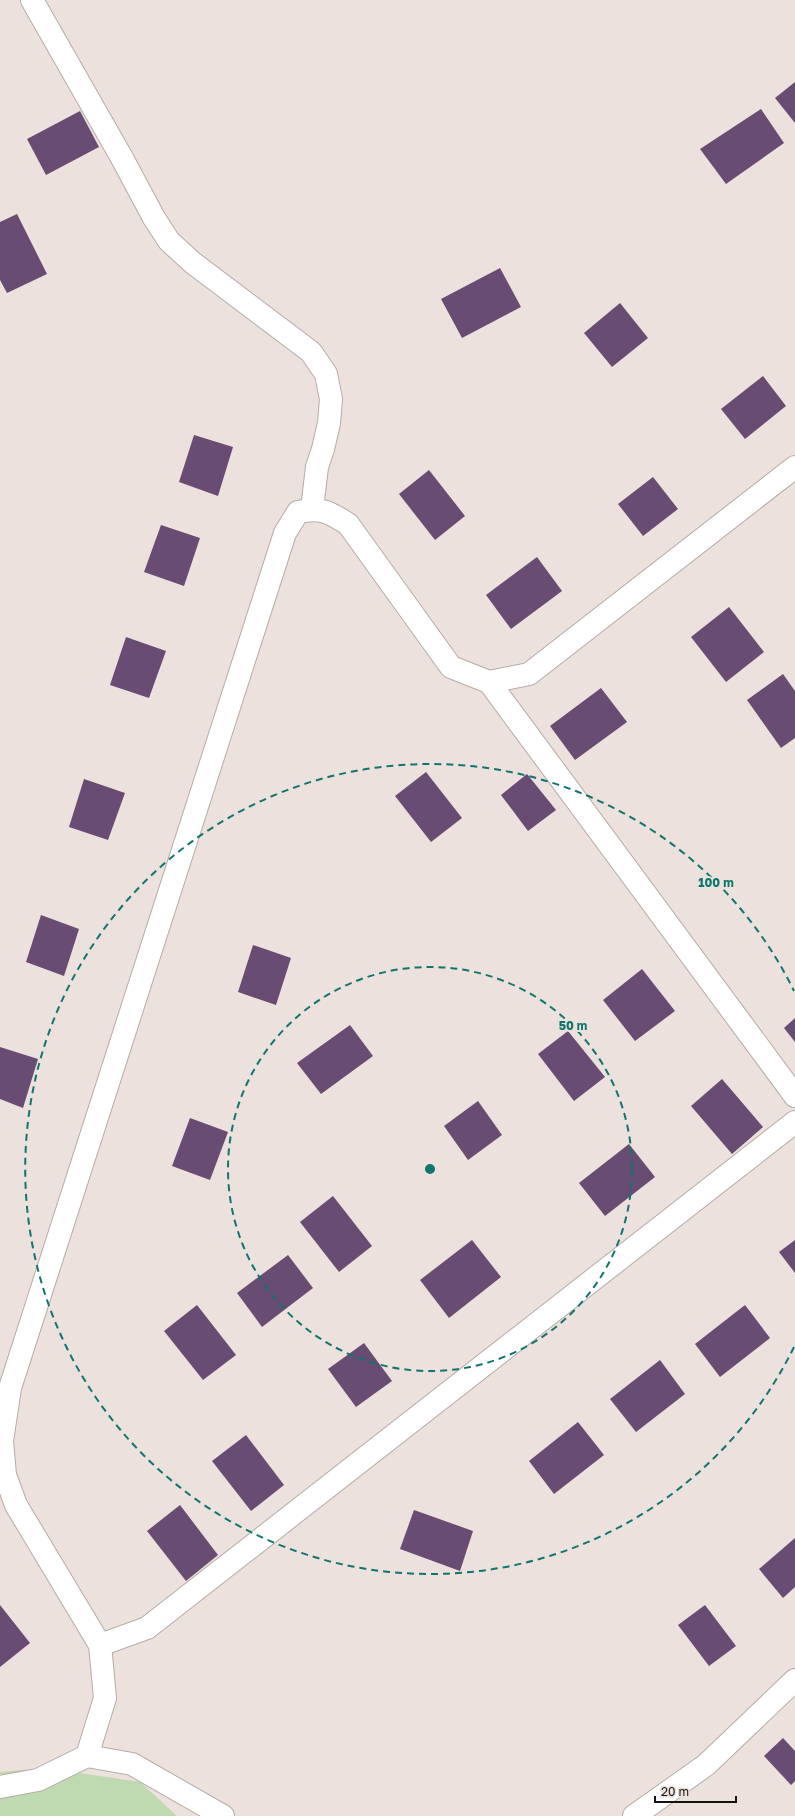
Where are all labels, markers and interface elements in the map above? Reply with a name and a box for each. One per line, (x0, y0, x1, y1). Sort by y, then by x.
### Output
text: 100 m (698, 875, 734, 890)
text: 50 m (559, 1018, 587, 1033)
centre of rings (423, 1162, 437, 1176)
scale bar (655, 1778, 736, 1804)
text: 20 m (661, 1784, 689, 1799)

